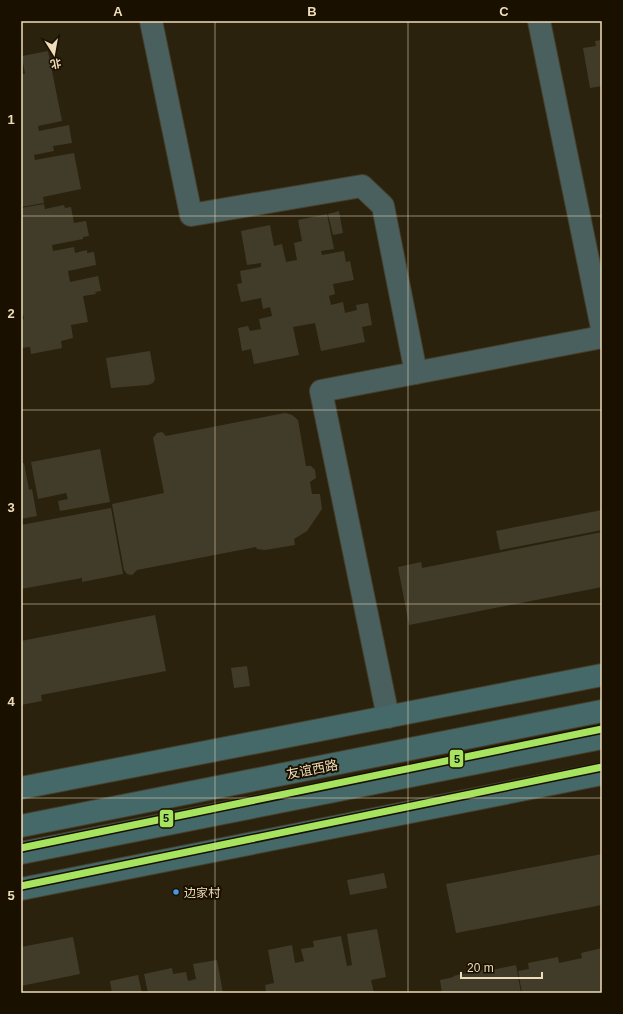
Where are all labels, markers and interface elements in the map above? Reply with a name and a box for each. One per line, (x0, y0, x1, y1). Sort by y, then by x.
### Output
text: A (113, 4, 123, 19)
text: B (307, 4, 317, 19)
text: C (499, 4, 509, 19)
north arrow (34, 34, 74, 74)
text: 北 (49, 57, 62, 71)
text: 1 (7, 112, 15, 127)
text: 2 (7, 306, 15, 321)
text: 3 (7, 500, 15, 515)
text: 4 (7, 694, 15, 709)
line badge: 5 (449, 749, 464, 768)
text: 5 (454, 753, 460, 765)
street label: 友谊西路 (285, 757, 339, 782)
line badge: 5 (159, 809, 174, 828)
text: 5 (163, 812, 169, 824)
place label: 边家村 (184, 886, 221, 900)
marker: 边家村 (171, 887, 181, 897)
text: 5 (7, 888, 15, 903)
scale bar (461, 954, 542, 980)
text: 20 m (467, 961, 494, 975)

